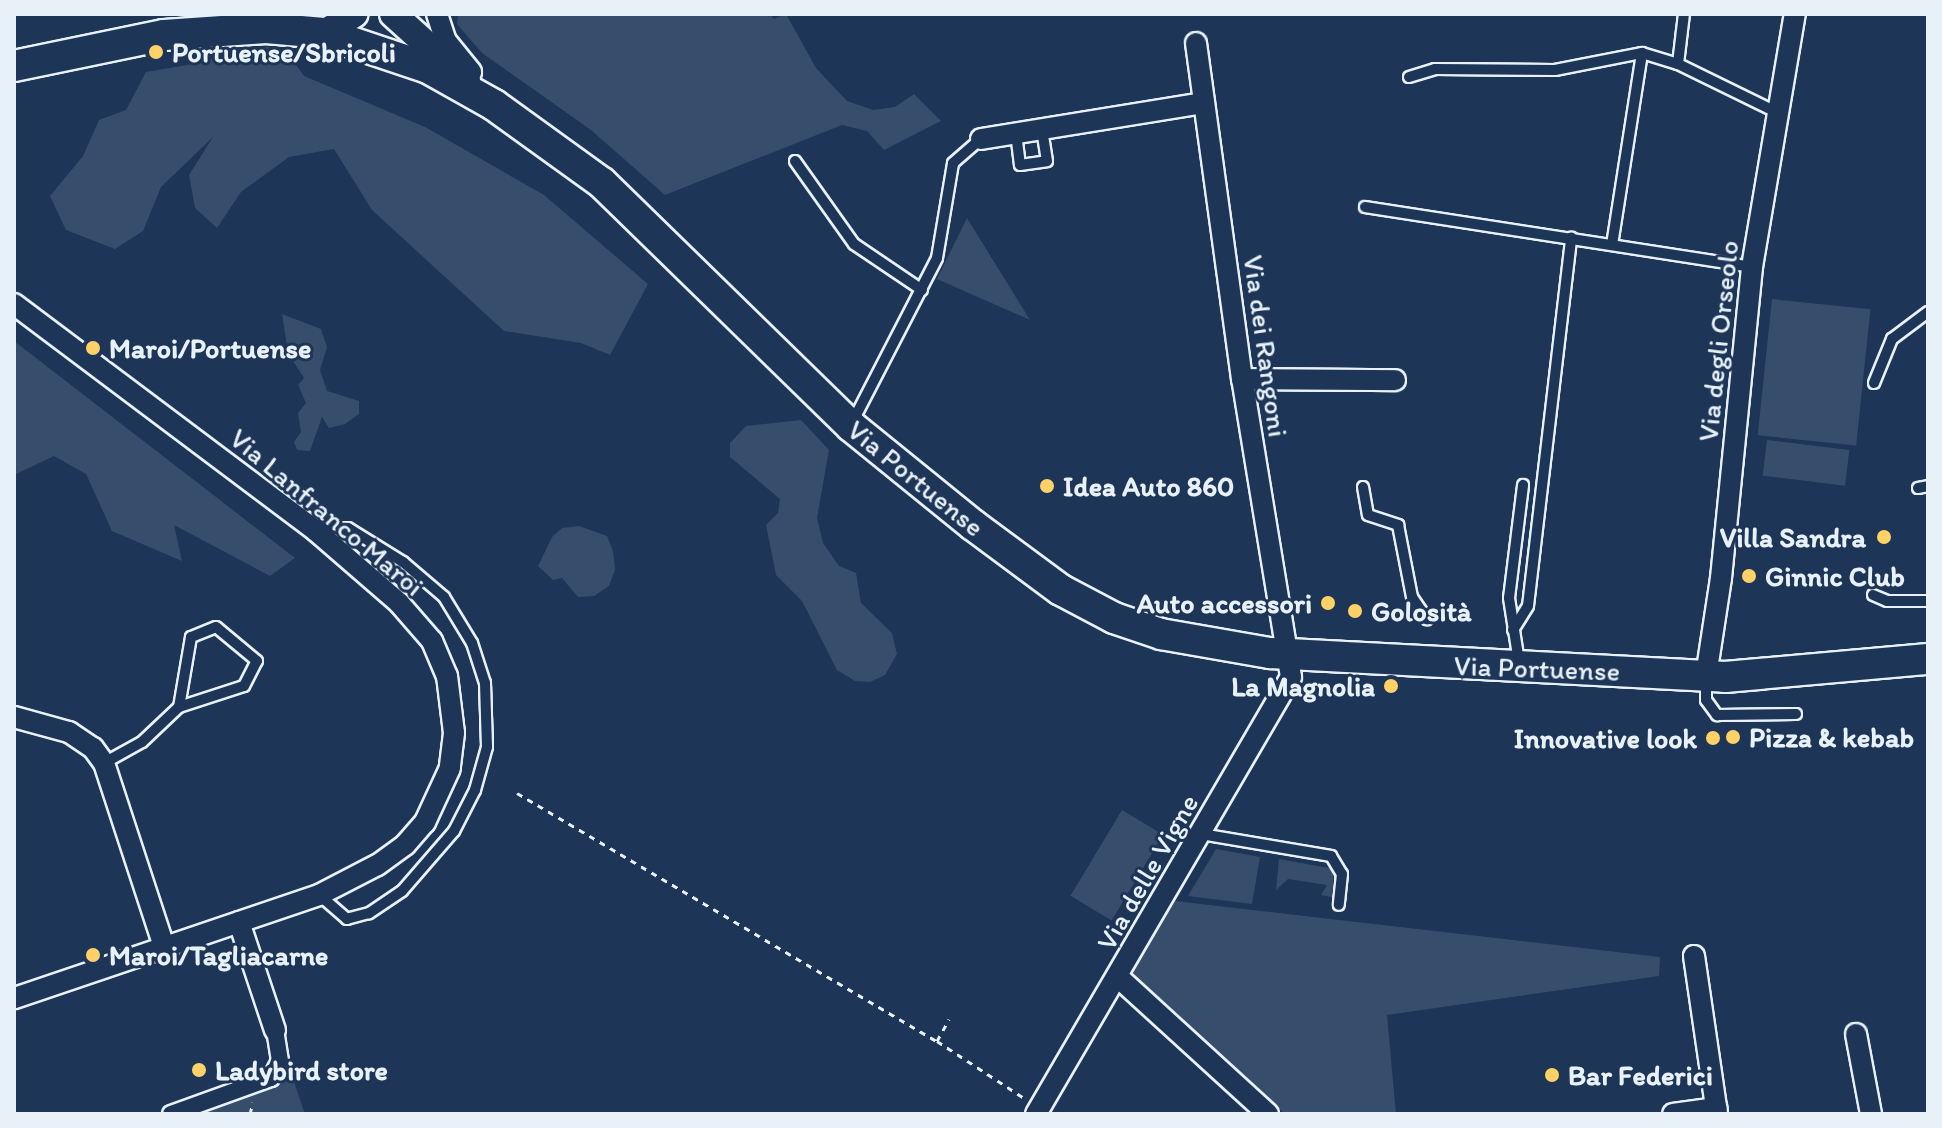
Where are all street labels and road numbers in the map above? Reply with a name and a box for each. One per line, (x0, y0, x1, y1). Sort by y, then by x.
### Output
street label: Via degli Orseolo (1691, 239, 1745, 443)
street label: Via dei Rangoni (1237, 252, 1295, 440)
street label: Via Portuense (841, 413, 991, 543)
street label: Via Lanfranco Maroi (224, 421, 430, 603)
street label: Via Portuense (1454, 648, 1620, 688)
street label: Via delle Vigne (1089, 788, 1205, 956)

